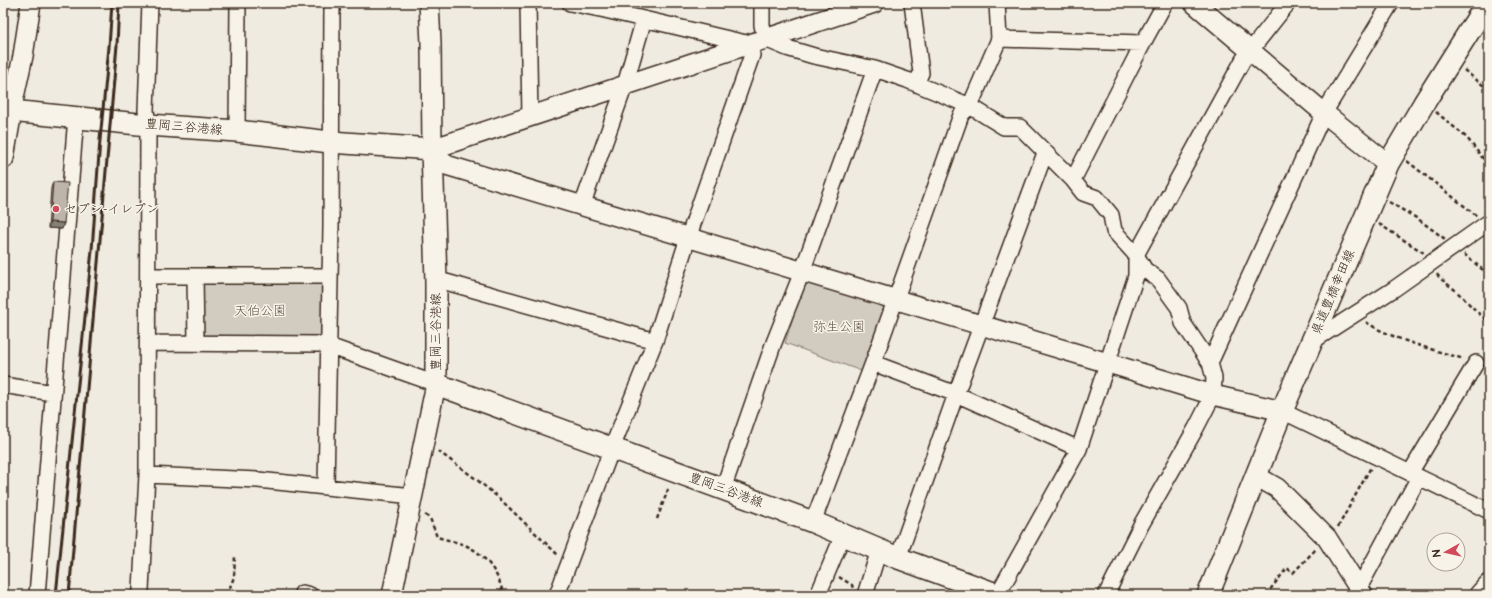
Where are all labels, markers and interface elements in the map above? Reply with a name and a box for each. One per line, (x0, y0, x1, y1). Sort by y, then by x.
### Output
street label: 豊岡三谷港線 (144, 115, 225, 139)
place label: セブン-イレブン (64, 200, 159, 218)
marker: セブン-イレブン (51, 204, 61, 214)
street label: 県道豊橋幸田線 (1307, 246, 1359, 337)
street label: 豊岡三谷港線 (427, 292, 445, 371)
park label: 天伯公園 (234, 302, 286, 320)
park label: 弥生公園 (813, 318, 865, 336)
street label: 豊岡三谷港線 (686, 468, 767, 512)
north arrow (1426, 532, 1466, 572)
text: N (1429, 549, 1445, 558)

